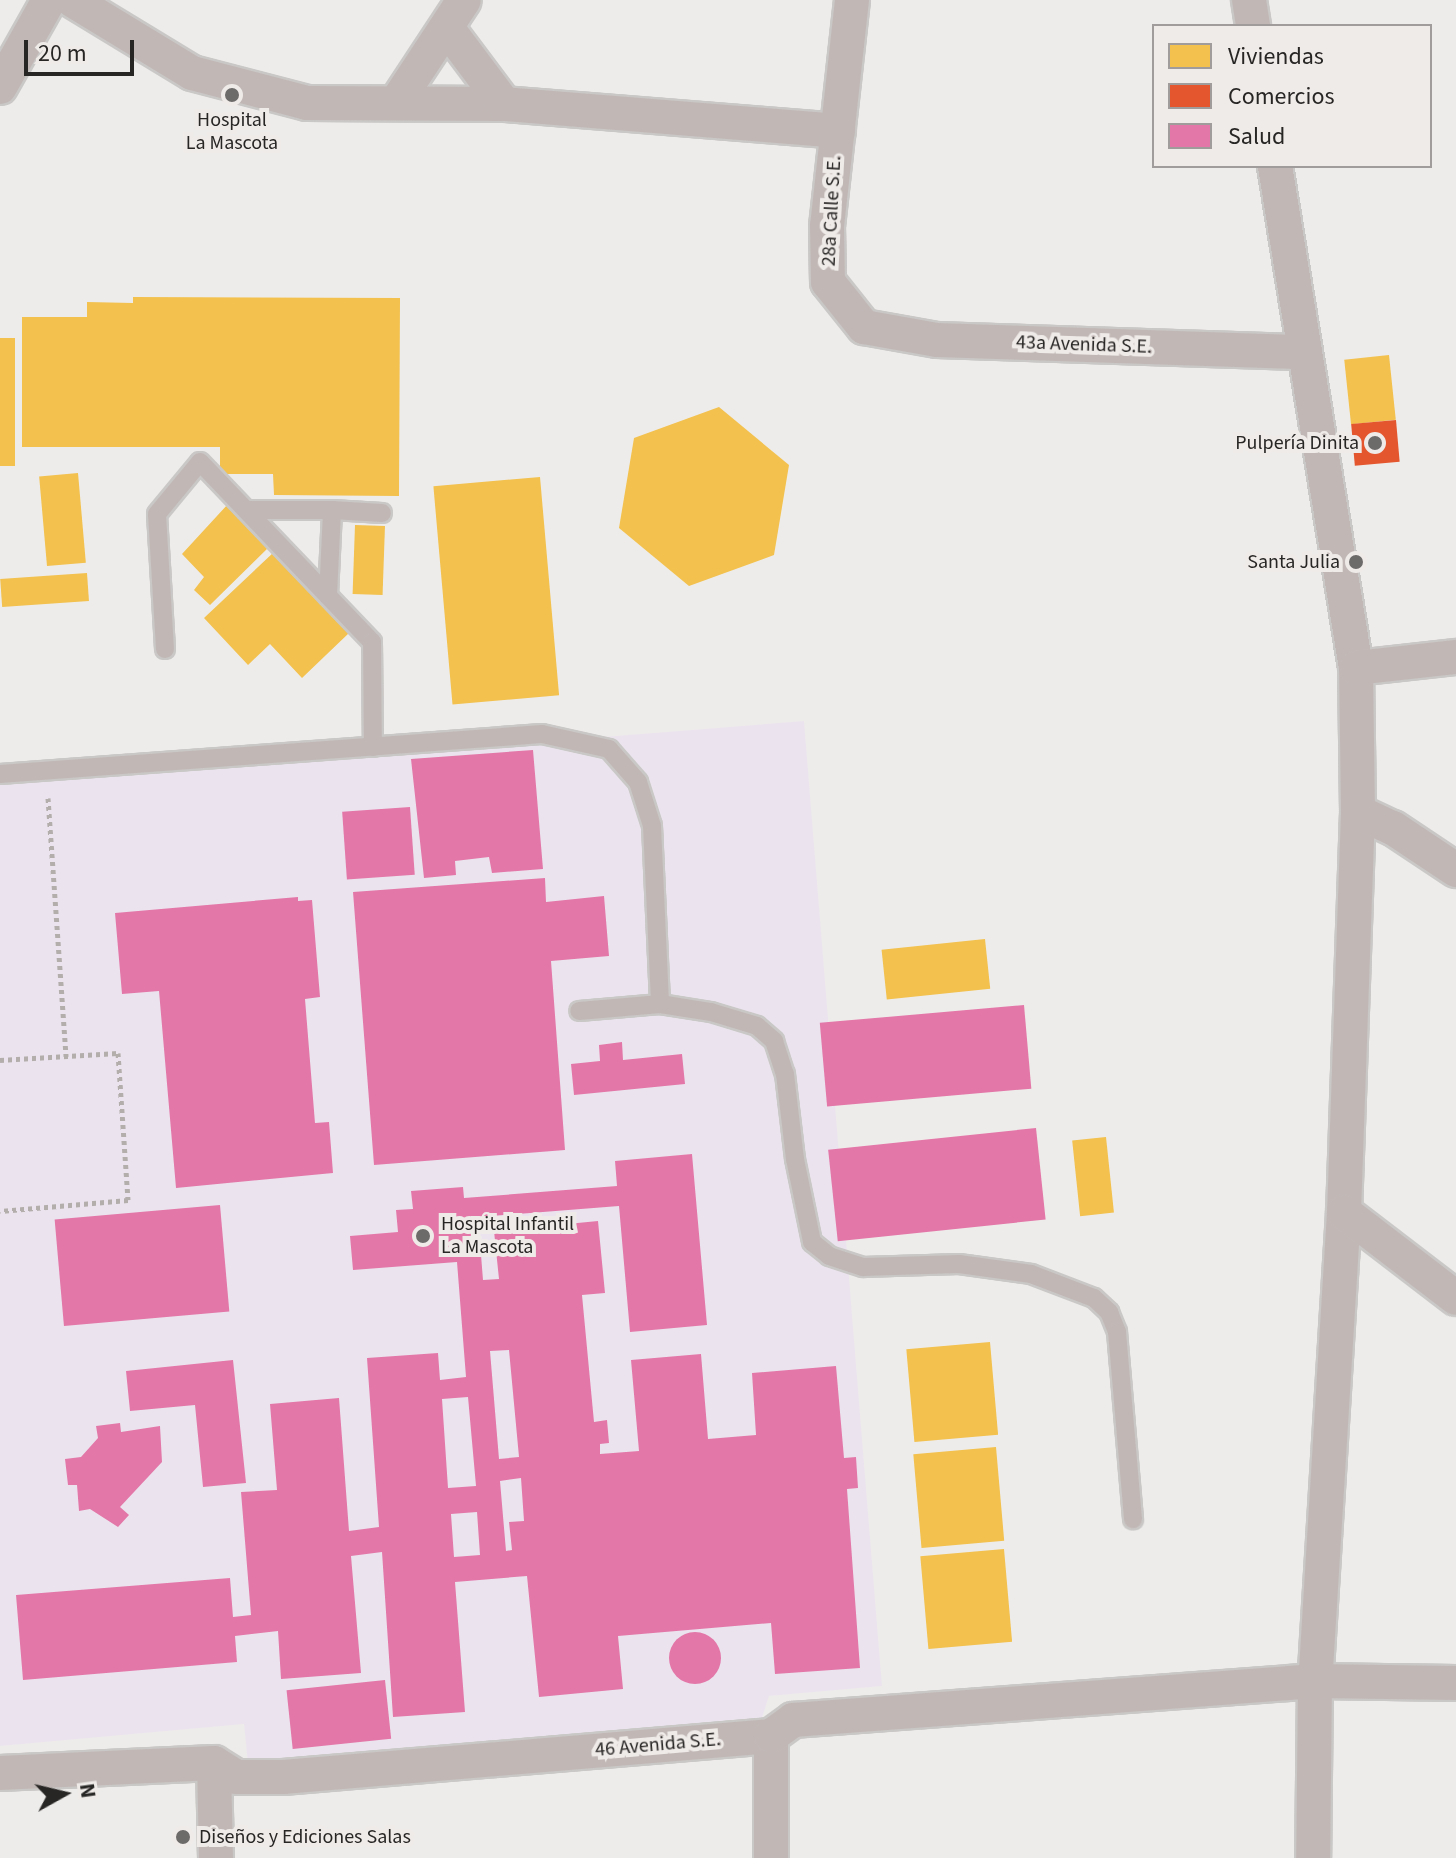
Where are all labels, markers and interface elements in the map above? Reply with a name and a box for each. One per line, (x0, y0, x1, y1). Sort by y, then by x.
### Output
scale bar (28, 24, 138, 74)
legend (1152, 24, 1432, 168)
text: 20 m (38, 36, 87, 71)
text: Viviendas (1228, 39, 1324, 74)
text: Comercios (1228, 79, 1334, 114)
marker: Hospital La Mascota (223, 86, 241, 104)
place label: Hospital La Mascota (186, 108, 278, 155)
text: Salud (1228, 119, 1285, 154)
street label: 28a Calle S.E. (817, 155, 847, 267)
street label: 43a Avenida S.E. (1016, 331, 1152, 359)
place label: Pulpería Dinita (1235, 431, 1359, 455)
marker: Pulpería Dinita (1366, 434, 1384, 452)
place label: Santa Julia (1247, 550, 1340, 574)
marker: Santa Julia (1347, 553, 1365, 571)
place label: Hospital Infantil La Mascota (441, 1212, 574, 1259)
marker: Hospital Infantil La Mascota (412, 1225, 434, 1247)
street label: 46 Avenida S.E. (594, 1728, 722, 1762)
north arrow (24, 1754, 104, 1834)
text: N (71, 1781, 105, 1800)
place label: Diseños y Ediciones Salas (199, 1825, 411, 1849)
marker: Diseños y Ediciones Salas (174, 1828, 192, 1846)

